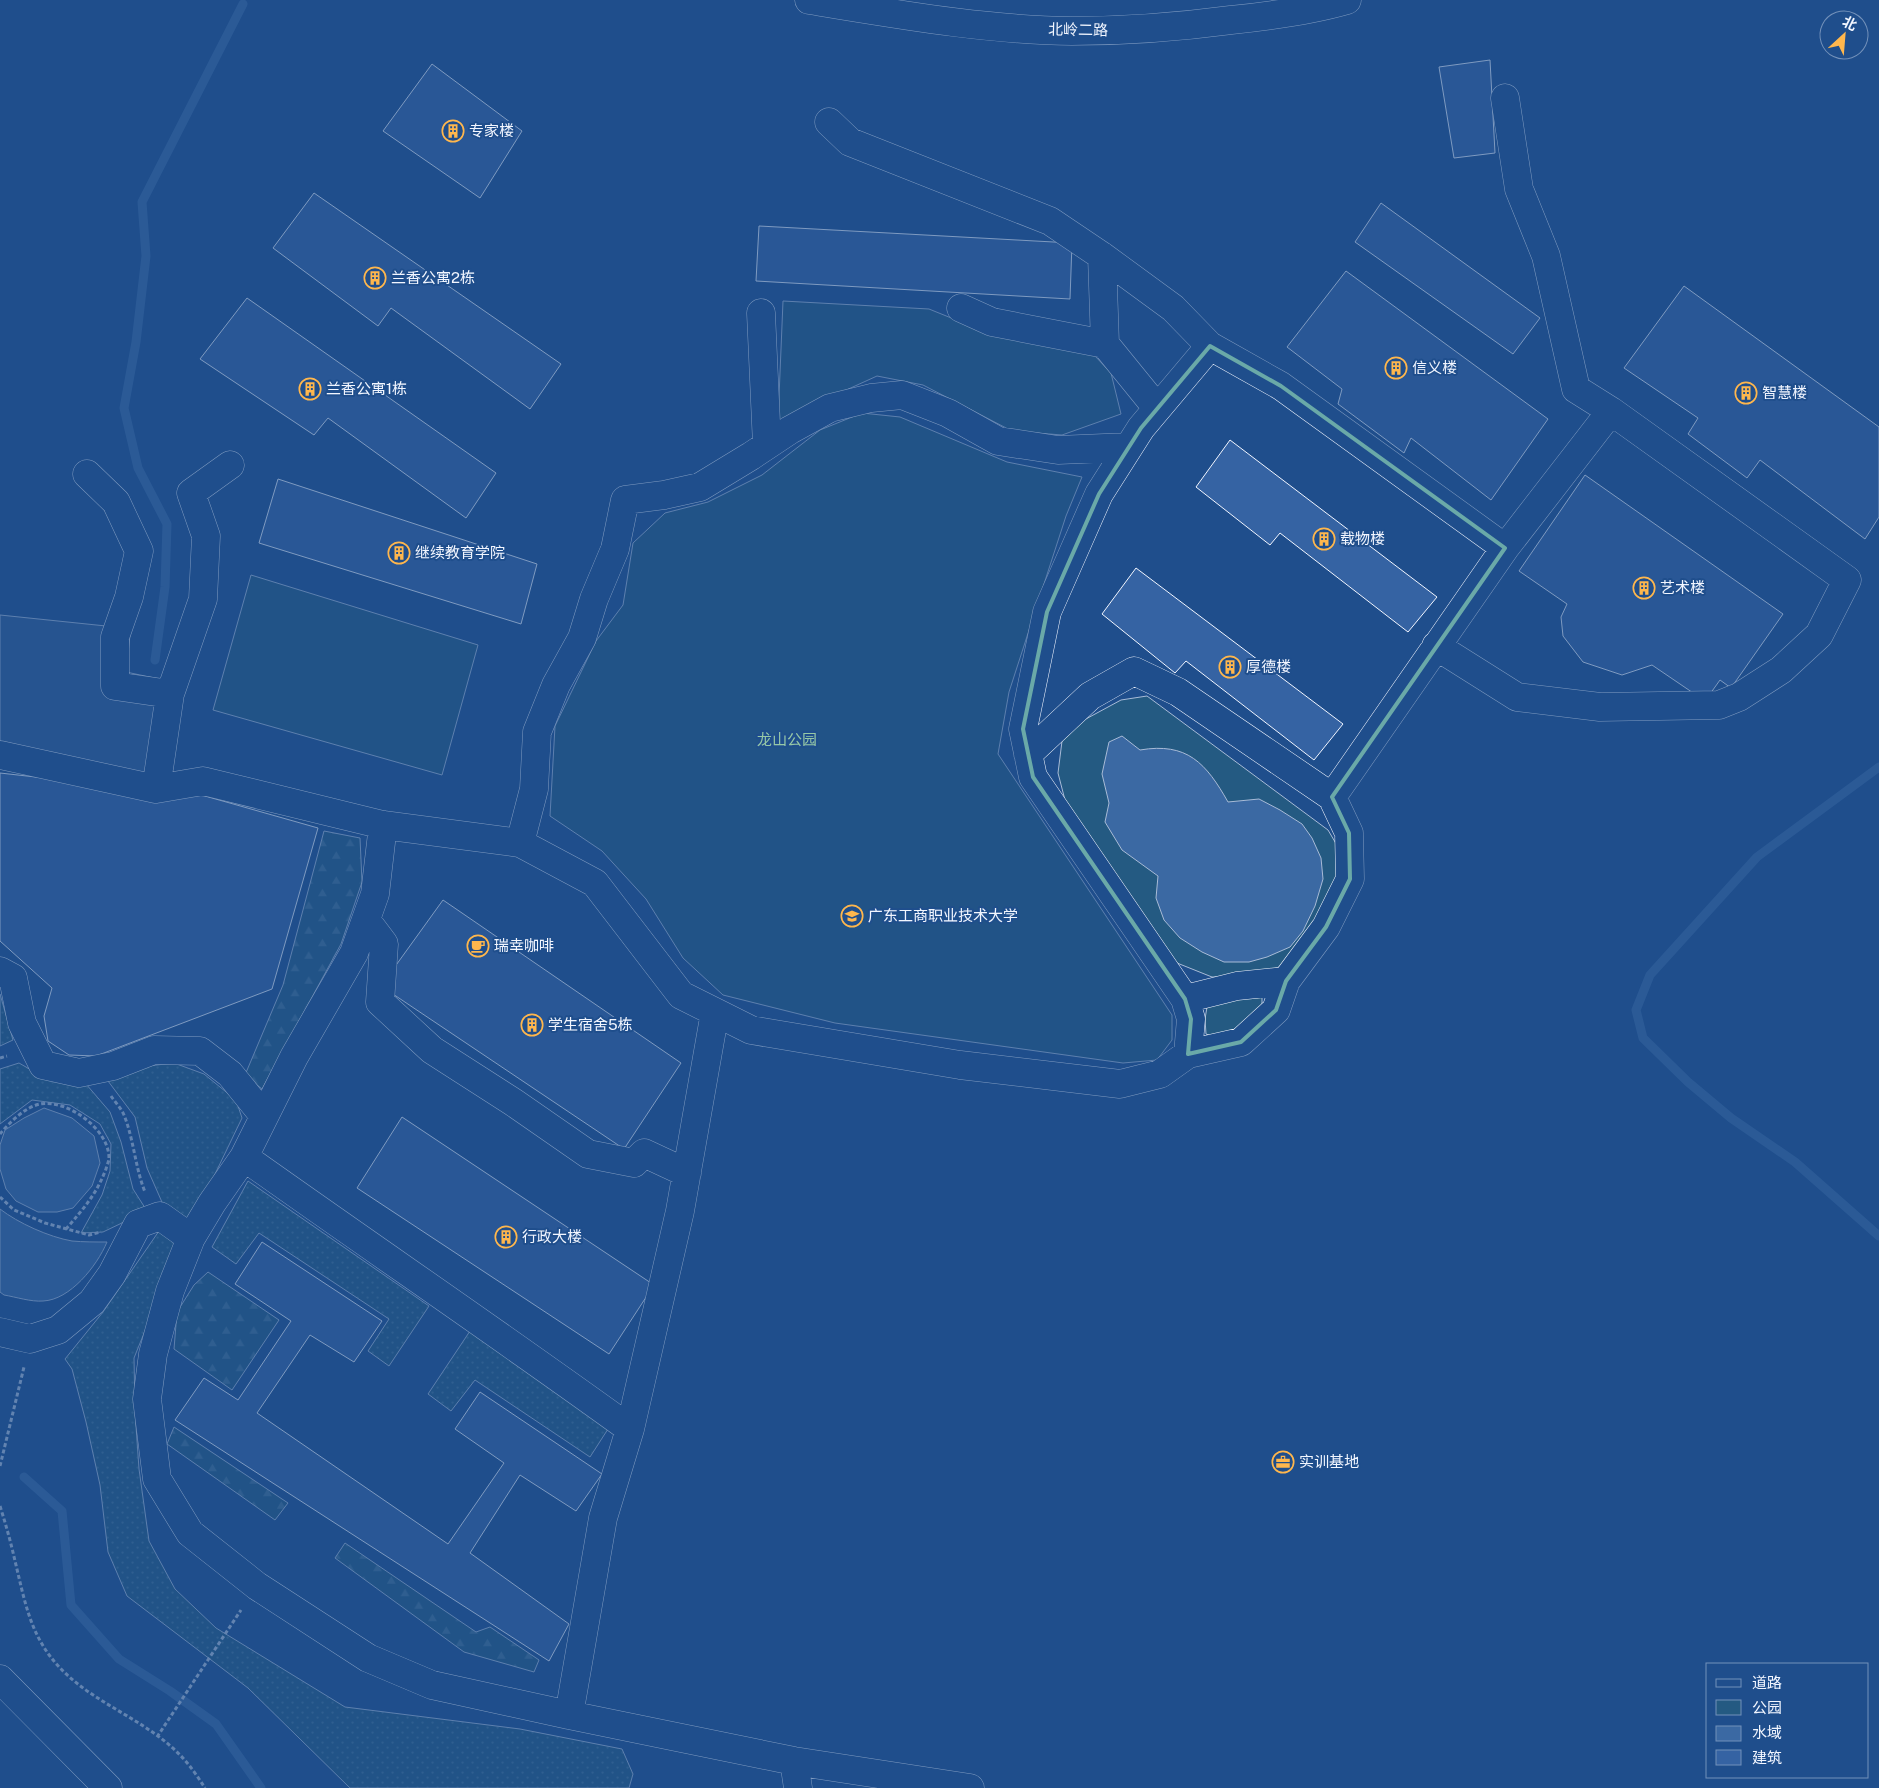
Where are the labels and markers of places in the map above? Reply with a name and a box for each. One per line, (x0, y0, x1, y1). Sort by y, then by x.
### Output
building icon: 专家楼 (441, 119, 465, 143)
place label: 专家楼 (469, 122, 514, 139)
building icon: 兰香公寓2栋 (363, 266, 387, 290)
place label: 兰香公寓2栋 (391, 269, 475, 286)
building icon: 信义楼 (1384, 356, 1408, 380)
place label: 信义楼 (1412, 359, 1457, 376)
building icon: 兰香公寓1栋 (298, 377, 322, 401)
place label: 兰香公寓1栋 (326, 380, 407, 397)
building icon: 智慧楼 (1734, 381, 1758, 405)
place label: 智慧楼 (1762, 384, 1807, 401)
building icon: 载物楼 (1312, 527, 1336, 551)
place label: 载物楼 (1340, 530, 1385, 547)
building icon: 继续教育学院 (387, 541, 411, 565)
place label: 继续教育学院 (415, 544, 505, 561)
building icon: 艺术楼 (1632, 576, 1656, 600)
place label: 艺术楼 (1660, 579, 1705, 596)
building icon: 厚德楼 (1218, 655, 1242, 679)
place label: 厚德楼 (1246, 658, 1291, 675)
school or university icon: 广东工商职业技术大学 (840, 904, 864, 928)
place label: 广东工商职业技术大学 (868, 907, 1018, 924)
cafe icon: 瑞幸咖啡 (466, 934, 490, 958)
place label: 瑞幸咖啡 (494, 937, 554, 954)
building icon: 学生宿舍5栋 (520, 1013, 544, 1037)
place label: 学生宿舍5栋 (548, 1016, 633, 1033)
building icon: 行政大楼 (494, 1225, 518, 1249)
place label: 行政大楼 (522, 1228, 582, 1245)
office icon: 实训基地 (1271, 1450, 1295, 1474)
place label: 实训基地 (1299, 1453, 1359, 1470)

